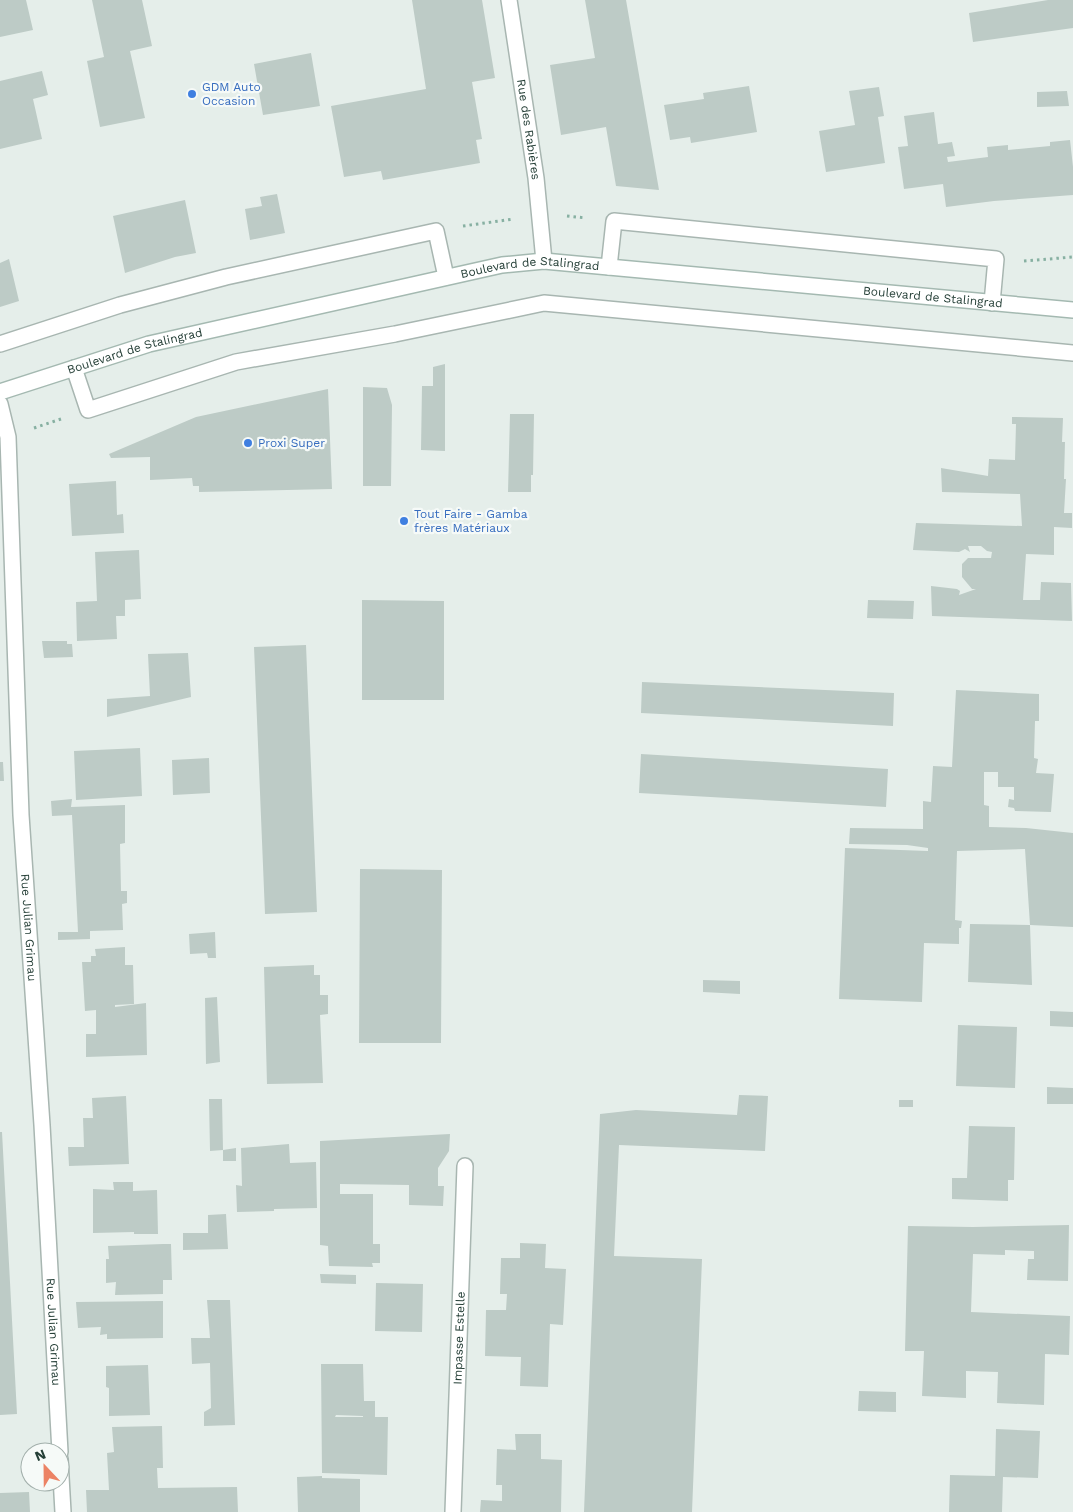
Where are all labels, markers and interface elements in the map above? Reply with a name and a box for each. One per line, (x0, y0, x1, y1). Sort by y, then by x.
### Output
street label: Rue des Rabières (514, 78, 543, 181)
place label: GDM Auto Occasion (202, 80, 261, 108)
marker: GDM Auto Occasion (186, 88, 198, 100)
street label: Boulevard de Stalingrad (459, 254, 600, 281)
street label: Boulevard de Stalingrad (863, 284, 1003, 310)
street label: Boulevard de Stalingrad (65, 325, 204, 377)
place label: Proxi Super (258, 436, 325, 450)
marker: Proxi Super (242, 437, 254, 449)
place label: Tout Faire - Gamba frères Matériaux (414, 507, 528, 535)
marker: Tout Faire - Gamba frères Matériaux (398, 515, 410, 527)
street label: Rue Julian Grimau (18, 873, 39, 982)
street label: Rue Julian Grimau (43, 1278, 63, 1386)
street label: Impasse Estelle (450, 1291, 468, 1385)
north arrow (20, 1442, 70, 1492)
text: N (32, 1446, 48, 1464)

